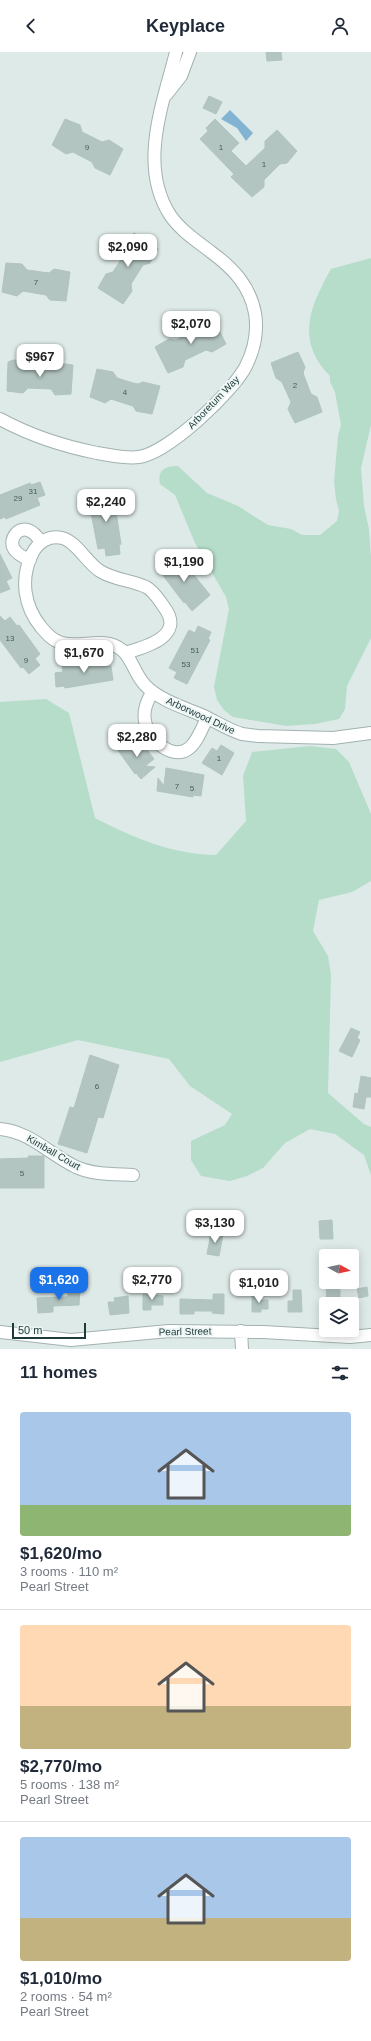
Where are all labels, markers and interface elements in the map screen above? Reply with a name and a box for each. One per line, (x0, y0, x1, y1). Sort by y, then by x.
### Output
icon: back (20, 15, 42, 37)
icon: person (329, 15, 351, 37)
text: Keyplace (146, 16, 225, 36)
house number: 9 (85, 143, 90, 152)
house number: 1 (219, 143, 224, 152)
house number: 1 (262, 160, 267, 169)
pin: $2,090 (95, 234, 161, 268)
text: $2,090 (108, 239, 148, 254)
house number: 7 (34, 278, 39, 287)
pin: $2,070 (158, 311, 224, 345)
text: $2,070 (171, 316, 211, 331)
pin: $967 (16, 344, 64, 378)
text: $967 (26, 349, 54, 364)
street label: Arboretum Way (185, 374, 241, 431)
house number: 2 (293, 381, 298, 390)
house number: 4 (123, 388, 128, 397)
house number: 31 (29, 487, 38, 496)
pin: $2,240 (73, 489, 139, 523)
house number: 29 (14, 494, 23, 503)
text: $2,240 (86, 494, 126, 509)
pin: $1,190 (151, 549, 217, 583)
text: $1,190 (164, 554, 204, 569)
house number: 13 (6, 634, 15, 643)
pin: $1,670 (51, 640, 117, 674)
text: $1,670 (64, 645, 104, 660)
house number: 51 (191, 646, 200, 655)
house number: 9 (24, 656, 29, 665)
house number: 53 (182, 660, 191, 669)
street label: Arborwood Drive (165, 695, 237, 736)
pin: $2,280 (104, 724, 170, 758)
text: $2,280 (117, 729, 157, 744)
house number: 1 (217, 754, 222, 763)
house number: 7 (175, 782, 180, 791)
house number: 5 (190, 784, 195, 793)
house number: 6 (95, 1082, 100, 1091)
street label: Kimball Court (25, 1133, 83, 1172)
house number: 5 (20, 1169, 25, 1178)
pin: $3,130 (182, 1210, 248, 1244)
text: $3,130 (195, 1215, 235, 1230)
north arrow (319, 1249, 359, 1289)
map controls (319, 1249, 359, 1337)
pin: $1,620 (26, 1267, 92, 1301)
pin: $2,770 (119, 1267, 185, 1301)
pin: $1,010 (226, 1270, 292, 1304)
text: $1,620 (39, 1272, 79, 1287)
text: $2,770 (132, 1272, 172, 1287)
text: $1,010 (239, 1275, 279, 1290)
button: layers (319, 1297, 359, 1337)
scale bar (12, 1321, 86, 1340)
text: 50 m (18, 1324, 42, 1336)
street label: Pearl Street (159, 1326, 212, 1337)
icon: filters (329, 1362, 351, 1384)
text: 11 homes (20, 1363, 98, 1382)
icon: home (150, 1438, 222, 1510)
text: $1,620/mo (20, 1544, 102, 1563)
text: 3 rooms · 110 m² (20, 1564, 118, 1579)
text: Pearl Street (20, 1579, 89, 1594)
icon: home (150, 1651, 222, 1723)
text: $2,770/mo (20, 1757, 102, 1776)
text: 5 rooms · 138 m² (20, 1777, 119, 1792)
text: Pearl Street (20, 1792, 89, 1807)
icon: home (150, 1863, 222, 1935)
text: $1,010/mo (20, 1969, 102, 1988)
text: 2 rooms · 54 m² (20, 1989, 112, 2004)
text: Pearl Street (20, 2004, 89, 2019)

